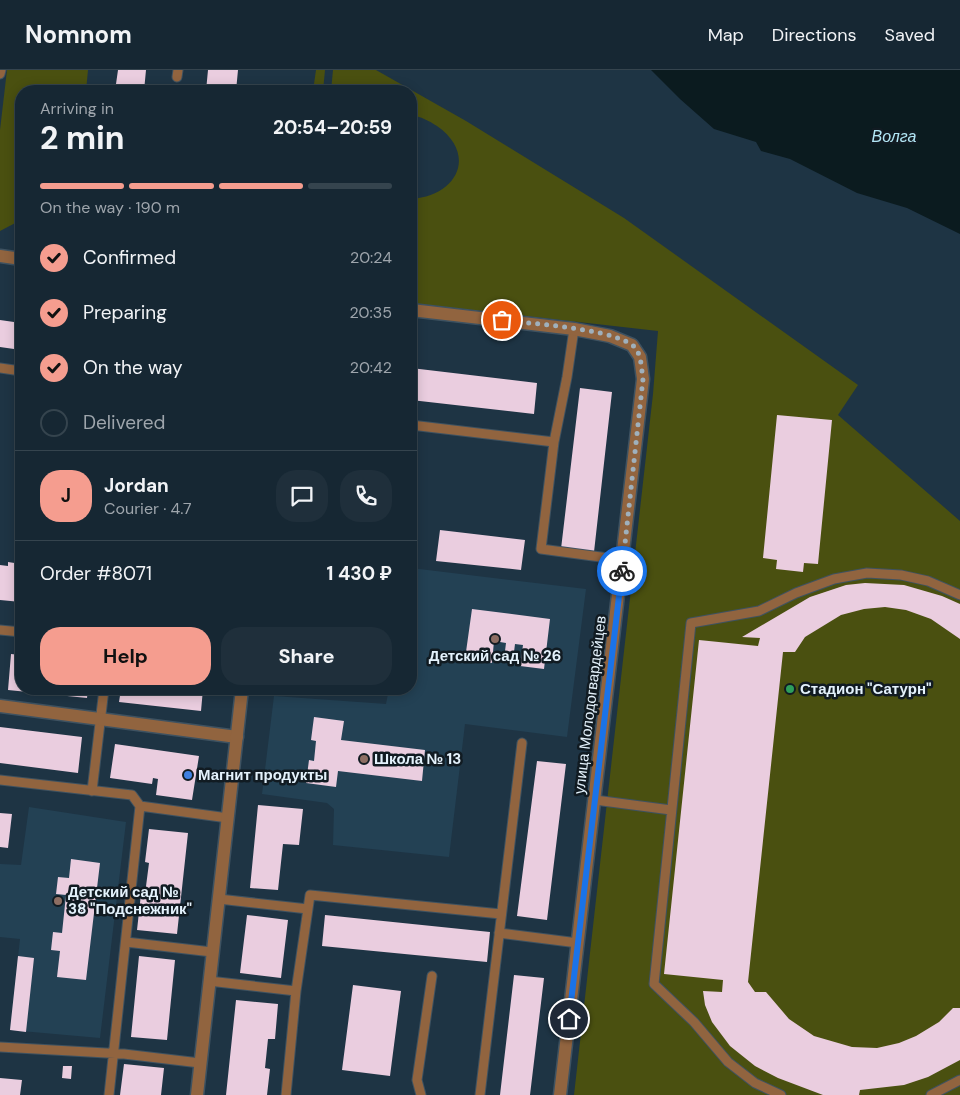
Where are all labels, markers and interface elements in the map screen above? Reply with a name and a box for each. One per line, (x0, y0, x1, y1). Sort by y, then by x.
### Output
text: Nomnom (25, 19, 132, 50)
text: Map (708, 23, 744, 47)
text: Directions (772, 23, 857, 47)
text: Saved (885, 23, 935, 47)
text: Arriving in (40, 98, 114, 119)
text: 20:54–20:59 (273, 115, 392, 140)
text: 2 min (40, 117, 125, 159)
water label: Волга (872, 126, 917, 147)
text: On the way · 190 m (40, 197, 180, 218)
icon: check (40, 244, 68, 272)
text: Confirmed (83, 245, 176, 270)
text: 20:24 (350, 247, 392, 268)
icon: check (40, 299, 68, 327)
pin (481, 299, 523, 341)
text: Preparing (83, 300, 167, 325)
text: 20:35 (350, 302, 392, 323)
icon: bag (488, 306, 516, 334)
icon: check (40, 354, 68, 382)
text: On the way (83, 355, 183, 380)
text: 20:42 (350, 357, 392, 378)
text: Delivered (83, 410, 165, 435)
button: chat (276, 470, 328, 522)
button: phone (340, 470, 392, 522)
text: Jordan (104, 473, 169, 498)
text: J (61, 483, 71, 508)
text: Courier · 4.7 (104, 498, 192, 519)
courier (597, 546, 647, 596)
icon: bike (608, 557, 636, 585)
text: Order #8071 (40, 561, 152, 586)
text: 1 430 ₽ (327, 561, 392, 586)
street label: улица Молодогвардейцев (569, 615, 611, 795)
button: Help (40, 627, 211, 685)
button: Share (221, 627, 392, 685)
marker: Детский сад № 26 (489, 633, 501, 645)
place label: Детский сад № 26 (429, 646, 561, 666)
place label: Стадион "Сатурн" (800, 679, 931, 699)
marker: Стадион "Сатурн" (784, 683, 796, 695)
place label: Школа № 13 (374, 749, 461, 769)
marker: Школа № 13 (358, 753, 370, 765)
place label: Магнит продукты (198, 765, 327, 785)
marker: Магнит продукты (182, 769, 194, 781)
place label: Детский сад № 38 "Подснежник" (68, 882, 192, 919)
marker: Детский сад № 38 "Подснежник" (52, 895, 64, 907)
pin (548, 998, 590, 1040)
icon: home (555, 1005, 583, 1033)

